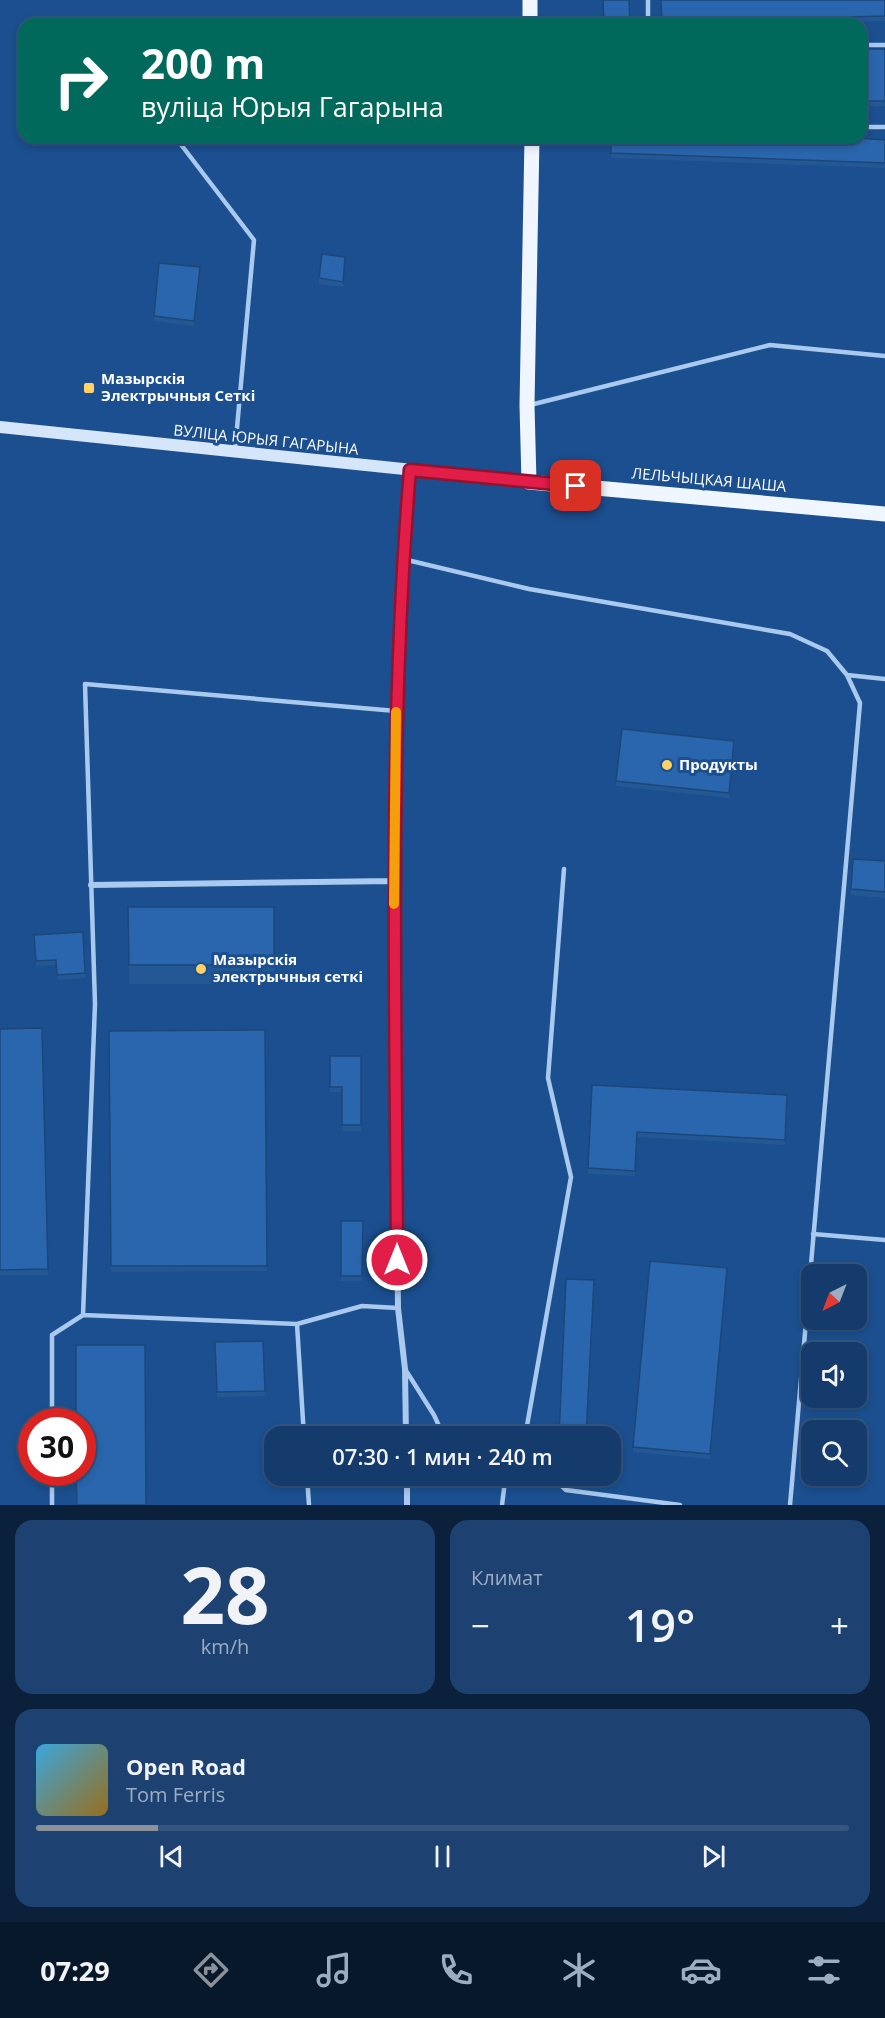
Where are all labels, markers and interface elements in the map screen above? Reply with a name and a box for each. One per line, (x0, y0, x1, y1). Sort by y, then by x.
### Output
text: 200 m (141, 34, 265, 91)
icon: right (42, 42, 120, 120)
text: вуліца Юрыя Гагарына (141, 88, 444, 125)
place label: Мазырскія Электрычныя Сеткі (101, 368, 255, 405)
marker: Мазырскія Электрычныя Сеткі (82, 381, 96, 395)
street label: ВУЛІЦА ЮРЫЯ ГАГАРЫНА (173, 419, 360, 459)
pin (550, 460, 601, 511)
street label: ЛЕЛЬЧЫЦКАЯ ШАША (631, 462, 788, 496)
icon: arrive (559, 469, 592, 502)
place label: Продукты (679, 754, 758, 774)
marker: Продукты (660, 758, 674, 772)
place label: Мазырскія электрычныя сеткі (213, 949, 363, 986)
marker: Мазырскія электрычныя сеткі (194, 962, 208, 976)
position arrow (365, 1228, 429, 1292)
north arrow (801, 1264, 867, 1330)
map controls (801, 1264, 867, 1486)
button: sound (801, 1342, 867, 1408)
speed limit sign: 30 (18, 1408, 96, 1486)
button: search (801, 1420, 867, 1486)
text: 07:30 · 1 мин · 240 m (332, 1441, 553, 1471)
text: 28 (180, 1541, 270, 1647)
text: Климат (471, 1564, 543, 1591)
text: 19° (625, 1594, 695, 1655)
text: − (471, 1603, 490, 1648)
text: + (830, 1603, 849, 1648)
text: km/h (201, 1633, 249, 1660)
text: Open Road (126, 1751, 246, 1781)
text: Tom Ferris (126, 1781, 225, 1808)
icon: previous (155, 1840, 188, 1873)
icon: pause (426, 1840, 459, 1873)
icon: next (697, 1840, 730, 1873)
icon: directions (190, 1949, 232, 1991)
icon: music (313, 1949, 355, 1991)
icon: phone (435, 1949, 477, 1991)
icon: climate (558, 1949, 600, 1991)
icon: car (680, 1949, 722, 1991)
icon: filters (803, 1949, 845, 1991)
text: 07:29 (40, 1952, 110, 1989)

